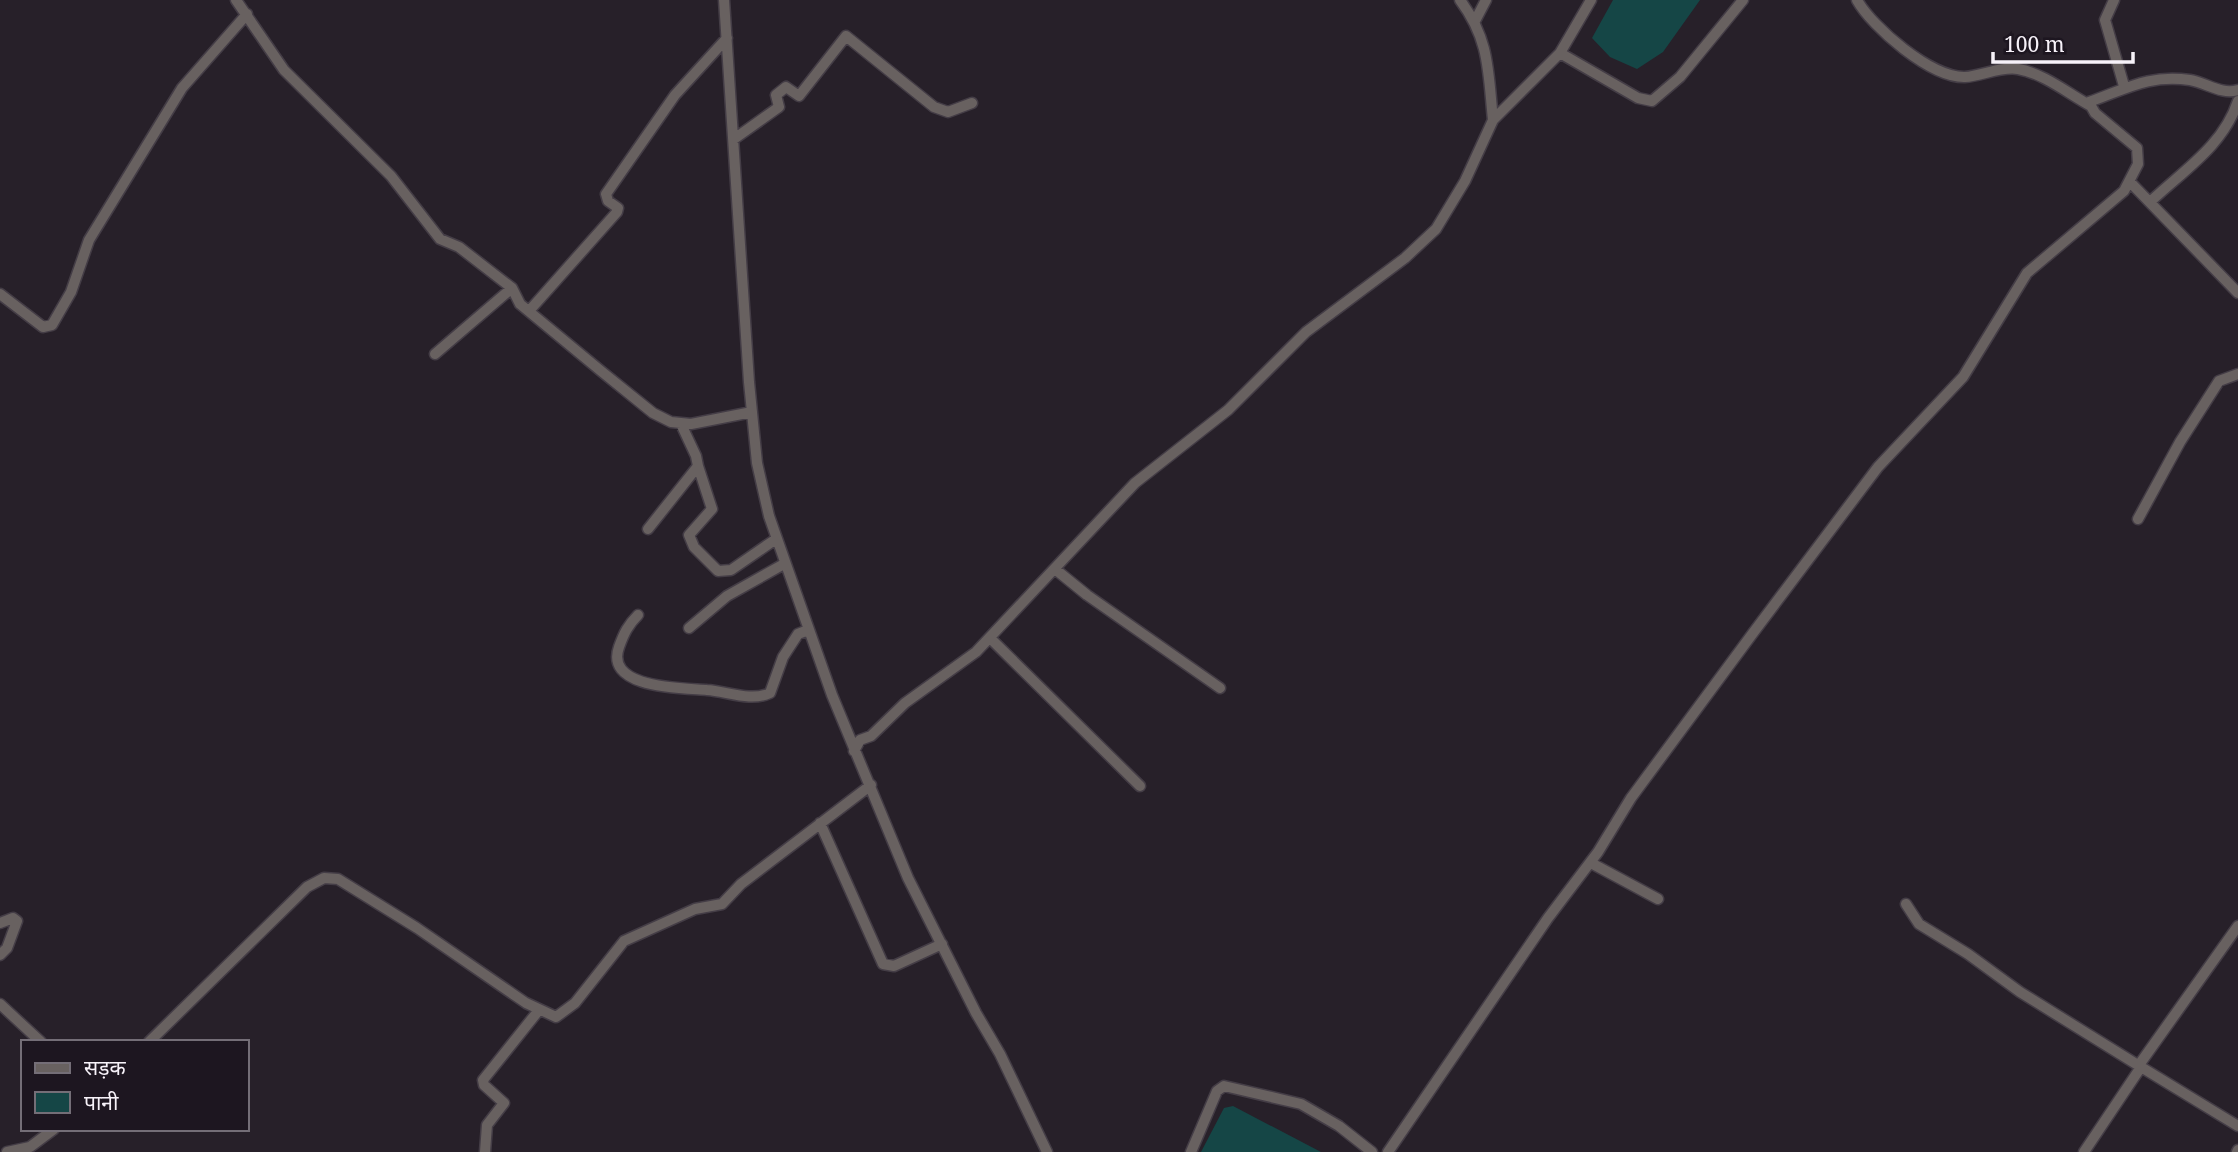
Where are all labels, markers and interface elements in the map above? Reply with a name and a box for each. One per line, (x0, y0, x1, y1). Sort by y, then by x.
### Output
scale bar (1993, 21, 2133, 65)
text: 100 m (2004, 30, 2065, 58)
legend (21, 1040, 248, 1131)
text: सड़क (84, 1053, 126, 1081)
text: पानी (84, 1088, 119, 1116)

